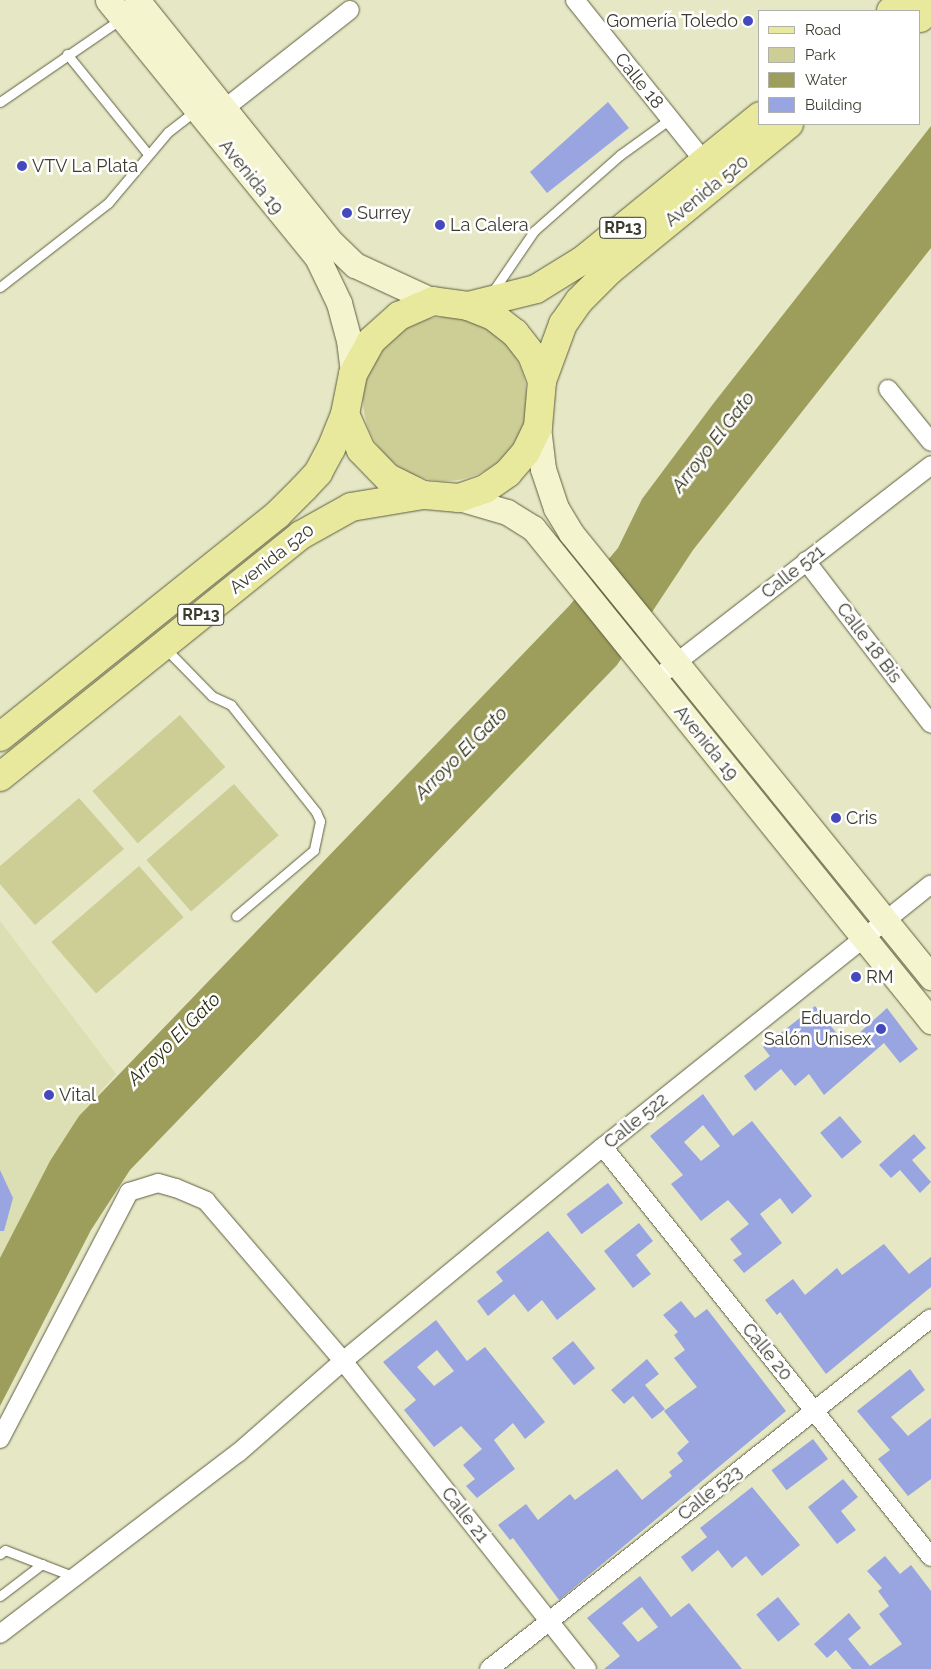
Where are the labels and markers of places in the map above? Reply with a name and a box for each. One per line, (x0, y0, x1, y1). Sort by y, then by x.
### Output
place label: Gomería Toledo (606, 10, 738, 32)
marker: Gomería Toledo (742, 15, 754, 27)
place label: VTV La Plata (32, 155, 139, 177)
marker: VTV La Plata (16, 160, 28, 172)
place label: Surrey (357, 202, 411, 224)
marker: Surrey (341, 207, 353, 219)
place label: La Calera (450, 214, 529, 236)
marker: La Calera (434, 219, 446, 231)
place label: Cris (846, 807, 877, 829)
marker: Cris (830, 812, 842, 824)
place label: RM (866, 966, 894, 988)
marker: RM (850, 971, 862, 983)
place label: Eduardo Salón Unisex (764, 1008, 871, 1050)
marker: Eduardo Salón Unisex (875, 1023, 887, 1035)
place label: Vital (59, 1084, 96, 1106)
marker: Vital (43, 1089, 55, 1101)

